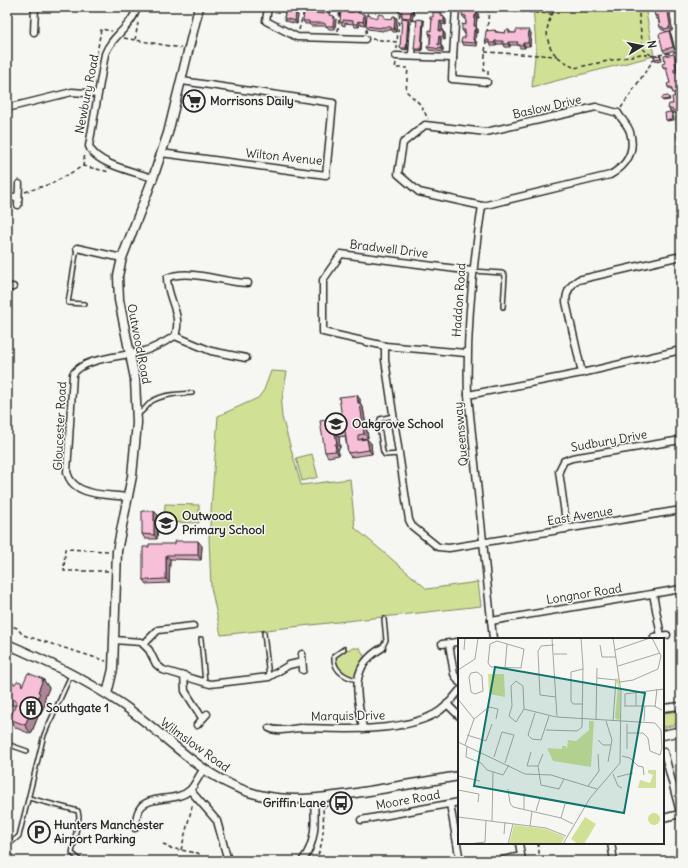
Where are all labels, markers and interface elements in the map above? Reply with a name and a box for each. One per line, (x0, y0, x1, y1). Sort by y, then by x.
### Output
north arrow (622, 26, 662, 66)
text: N (644, 39, 659, 49)
street label: Newbury Road (71, 53, 102, 135)
supermarket icon: Morrisons Daily (181, 88, 207, 114)
street label: Baslow Drive (511, 91, 583, 122)
place label: Morrisons Daily (210, 93, 294, 109)
street label: Wilton Avenue (245, 145, 323, 168)
street label: Bradwell Drive (349, 236, 429, 261)
street label: Haddon Road (448, 262, 469, 338)
street label: Outwood Road (124, 303, 155, 385)
street label: Gloucester Road (50, 381, 69, 471)
street label: Queensway (450, 401, 471, 467)
school or university icon: Oakgrove School (323, 411, 349, 437)
place label: Oakgrove School (352, 416, 444, 432)
street label: Sudbury Drive (570, 426, 648, 455)
street label: East Avenue (546, 503, 614, 528)
place label: Outwood Primary School (182, 508, 265, 538)
school or university icon: Outwood Primary School (153, 510, 179, 536)
street label: Longnor Road (545, 580, 623, 607)
inset map (458, 638, 664, 844)
building icon: Southgate 1 (18, 695, 44, 721)
place label: Southgate 1 (46, 700, 109, 716)
street label: Marquis Drive (311, 707, 385, 724)
street label: Wilmslow Road (158, 714, 233, 775)
street label: Moore Road (375, 786, 441, 813)
bus stop icon: Griffin Lane (328, 790, 354, 816)
place label: Griffin Lane (263, 795, 327, 810)
place label: Hunters Manchester Airport Parking (54, 817, 164, 847)
parking icon: Hunters Manchester Airport Parking (26, 819, 52, 845)

